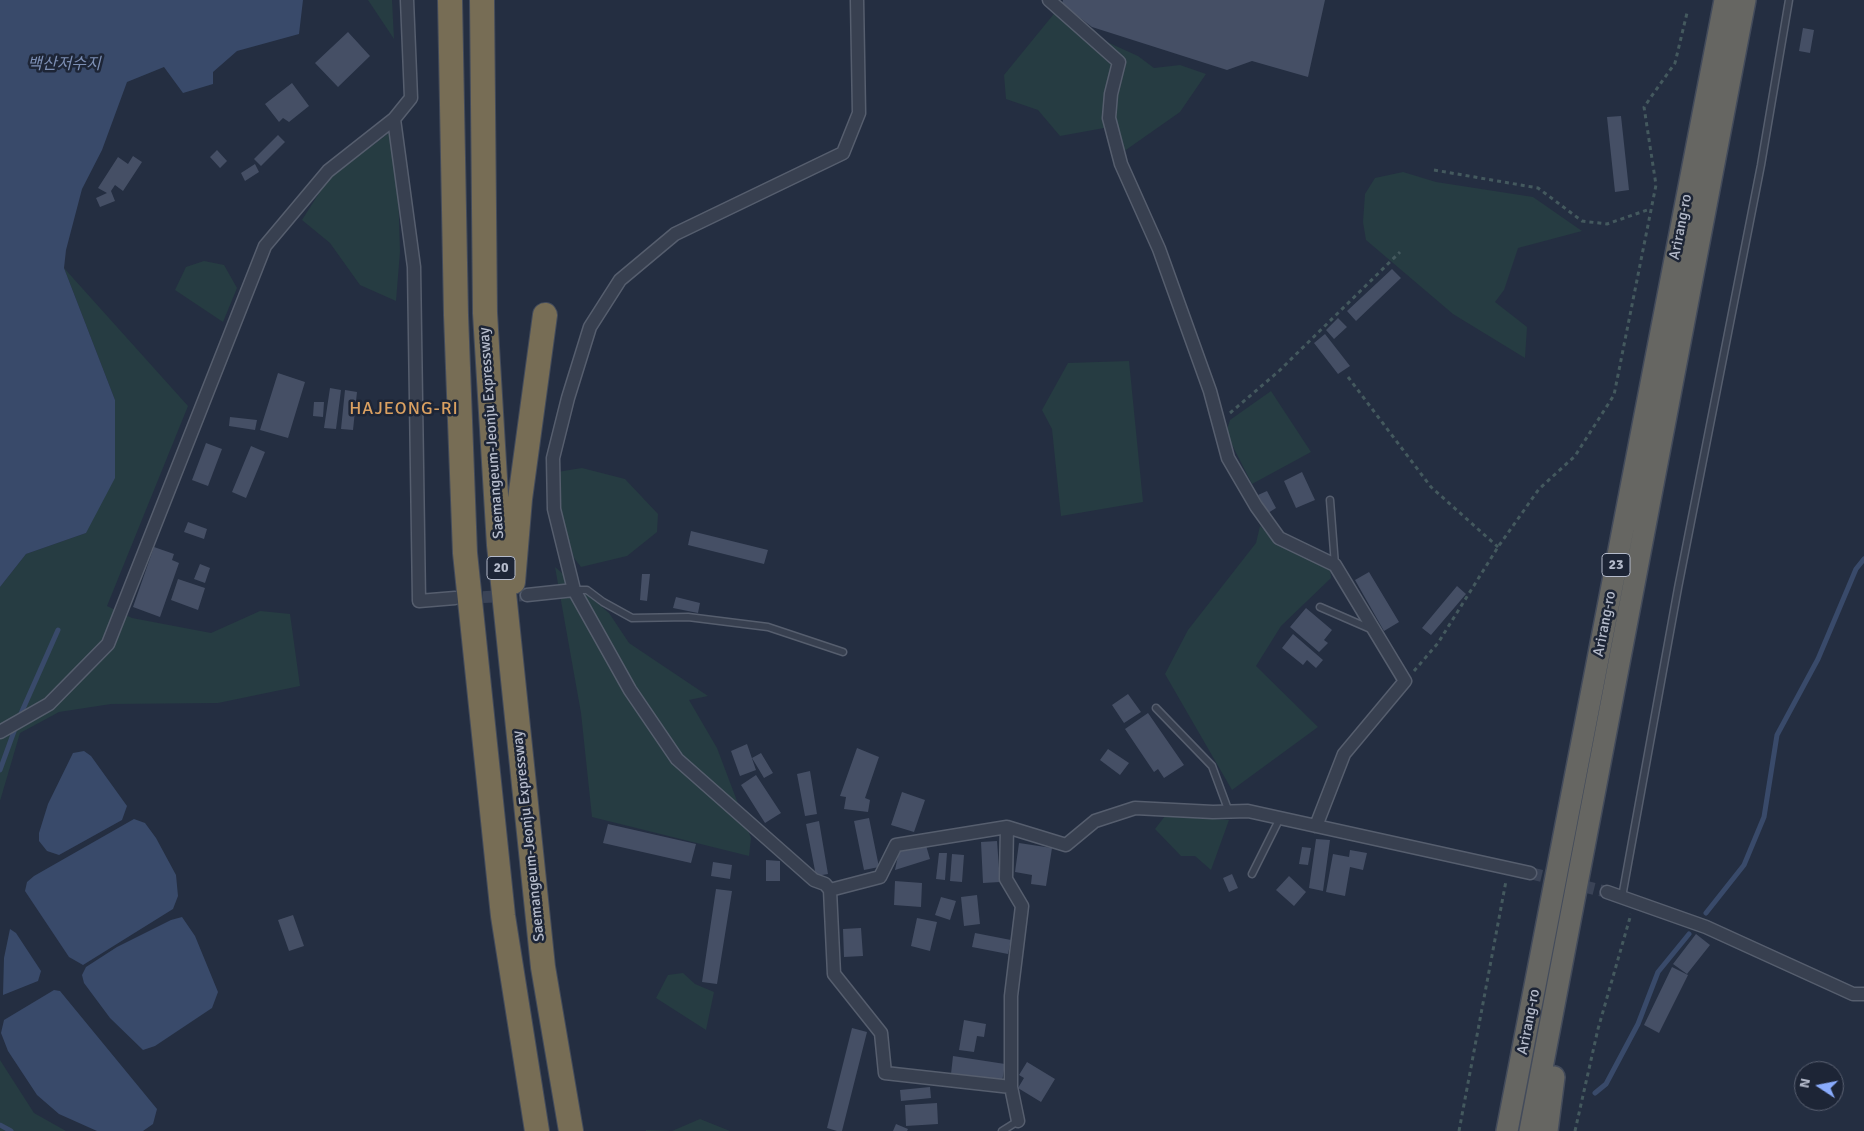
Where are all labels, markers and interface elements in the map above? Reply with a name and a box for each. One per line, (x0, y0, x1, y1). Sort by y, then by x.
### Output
water label: 백산저수지 (27, 55, 101, 75)
street label: Arirang-ro (1666, 193, 1696, 261)
street label: Saemangeum-Jeonju Expressway (476, 327, 508, 539)
district label: HAJEONG-RI (348, 398, 460, 420)
road number: 23 (1602, 554, 1630, 576)
road number: 20 (487, 556, 515, 580)
street label: Arirang-ro (1590, 590, 1620, 658)
street label: Saemangeum-Jeonju Expressway (509, 730, 549, 942)
street label: Arirang-ro (1514, 988, 1544, 1056)
north arrow (1794, 1061, 1844, 1111)
text: N (1795, 1077, 1814, 1090)

